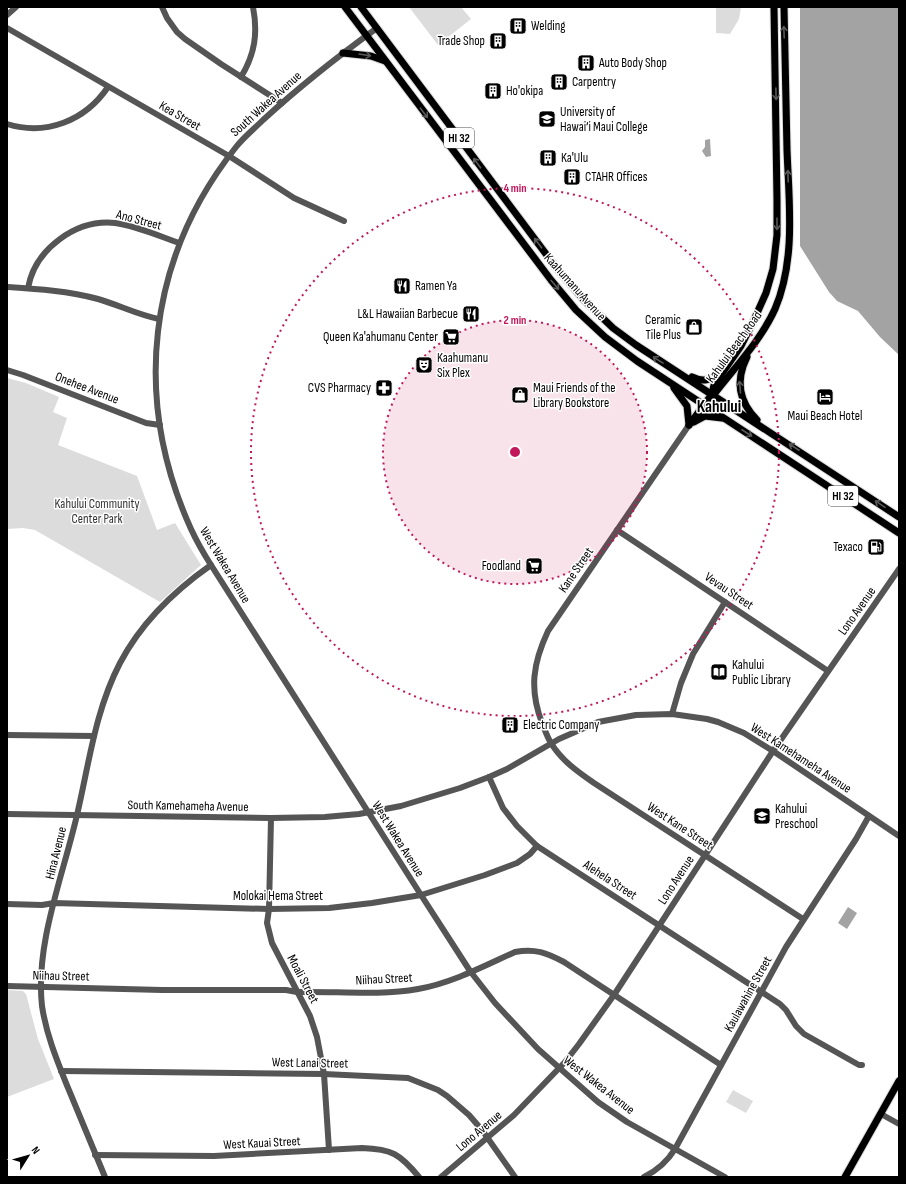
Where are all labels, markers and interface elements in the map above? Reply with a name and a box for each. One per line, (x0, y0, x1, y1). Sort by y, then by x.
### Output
building icon: Welding (508, 16, 528, 36)
place label: Welding (531, 18, 565, 34)
one-way arrow (781, 26, 788, 39)
building icon: Trade Shop (488, 31, 508, 51)
place label: Trade Shop (438, 33, 485, 49)
one-way arrow (358, 51, 371, 59)
building icon: Auto Body Shop (576, 53, 596, 73)
place label: Auto Body Shop (598, 55, 667, 71)
street label: South Wakea Avenue (227, 68, 305, 140)
building icon: Carpentry (549, 72, 569, 92)
place label: Carpentry (572, 74, 616, 90)
building icon: Ho'okipa (483, 81, 503, 101)
place label: Ho'okipa (506, 83, 543, 99)
one-way arrow (772, 87, 779, 100)
street label: Kea Street (156, 98, 204, 134)
place label: University of Hawai‘i Maui College (560, 104, 648, 135)
one-way arrow (420, 107, 428, 118)
school or university icon: University of Hawai‘i Maui College (537, 109, 557, 129)
road number: HI 32 (444, 128, 474, 148)
building icon: Ka'Ulu (538, 148, 558, 168)
place label: Ka'Ulu (561, 150, 588, 166)
one-way arrow (473, 157, 481, 168)
building icon: CTAHR Offices (562, 167, 582, 187)
place label: CTAHR Offices (585, 169, 648, 185)
one-way arrow (785, 170, 792, 183)
text: 4 min (503, 181, 527, 196)
street label: Ano Street (114, 206, 163, 234)
one-way arrow (773, 217, 781, 230)
one-way arrow (534, 238, 542, 249)
street label: Kaahumanu Avenue (541, 250, 609, 324)
restaurant icon: Ramen Ya (392, 276, 412, 296)
place label: Ramen Ya (415, 278, 457, 294)
one-way arrow (550, 279, 559, 290)
restaurant icon: L&L Hawaiian Barbecue (461, 304, 481, 324)
place label: L&L Hawaiian Barbecue (358, 306, 458, 322)
street label: Kahului Beach Road (703, 308, 765, 386)
place label: Ceramic Tile Plus (645, 312, 681, 343)
text: 2 min (504, 313, 526, 328)
shop icon: Ceramic Tile Plus (684, 317, 704, 337)
supermarket icon: Queen Ka'ahumanu Center (441, 327, 461, 347)
place label: Queen Ka'ahumanu Center (323, 329, 438, 345)
place label: Kaahumanu Six Plex (437, 350, 488, 381)
theatre icon: Kaahumanu Six Plex (414, 355, 434, 375)
one-way arrow (652, 355, 664, 363)
street label: Onehee Avenue (53, 369, 121, 407)
pharmacy icon: CVS Pharmacy (374, 378, 394, 398)
place label: CVS Pharmacy (308, 380, 371, 396)
place label: Maui Friends of the Library Bookstore (533, 380, 616, 411)
one-way arrow (737, 381, 744, 394)
shop icon: Maui Friends of the Library Bookstore (510, 385, 530, 405)
hotel icon: Maui Beach Hotel (815, 387, 835, 407)
district label: Kahului (697, 397, 741, 417)
place label: Maui Beach Hotel (788, 408, 863, 424)
one-way arrow (741, 429, 752, 437)
one-way arrow (788, 443, 800, 451)
centre of rings (508, 445, 522, 459)
road number: HI 32 (828, 486, 858, 506)
park label: Kahului Community Center Park (55, 496, 139, 527)
one-way arrow (874, 500, 885, 508)
street label: West Wakea Avenue (196, 524, 254, 606)
fuel station icon: Texaco (866, 537, 886, 557)
place label: Texaco (833, 539, 863, 555)
street label: Kane Street (555, 544, 597, 596)
supermarket icon: Foodland (524, 556, 544, 576)
place label: Foodland (482, 558, 521, 574)
street label: Vevau Street (702, 569, 756, 613)
street label: Lono Avenue (835, 584, 879, 638)
place label: Kahului Public Library (732, 657, 791, 688)
library icon: Kahului Public Library (709, 662, 729, 682)
building icon: Electric Company (500, 715, 520, 735)
place label: Electric Company (523, 717, 599, 733)
street label: West Kamehameha Avenue (748, 719, 854, 797)
street label: South Kamehameha Avenue (127, 797, 249, 815)
street label: West Wakea Avenue (368, 798, 428, 880)
street label: West Kane Street (644, 799, 716, 853)
place label: Kahului Preschool (775, 801, 818, 832)
school or university icon: Kahului Preschool (752, 806, 772, 826)
street label: Hina Avenue (42, 825, 70, 881)
street label: Lono Avenue (654, 853, 698, 907)
street label: Alehela Street (579, 856, 640, 903)
street label: Molokai Hema Street (233, 888, 323, 904)
street label: Moali Street (284, 952, 322, 1006)
street label: Kaulawahine Street (721, 953, 775, 1035)
street label: Niihau Street (32, 968, 90, 984)
street label: Niihau Street (355, 970, 413, 988)
street label: West Wakea Avenue (560, 1052, 638, 1118)
street label: West Lanai Street (272, 1054, 348, 1072)
street label: Lono Avenue (453, 1107, 505, 1155)
street label: West Kauai Street (223, 1133, 301, 1153)
north arrow (8, 1136, 48, 1176)
text: N (29, 1144, 43, 1157)

